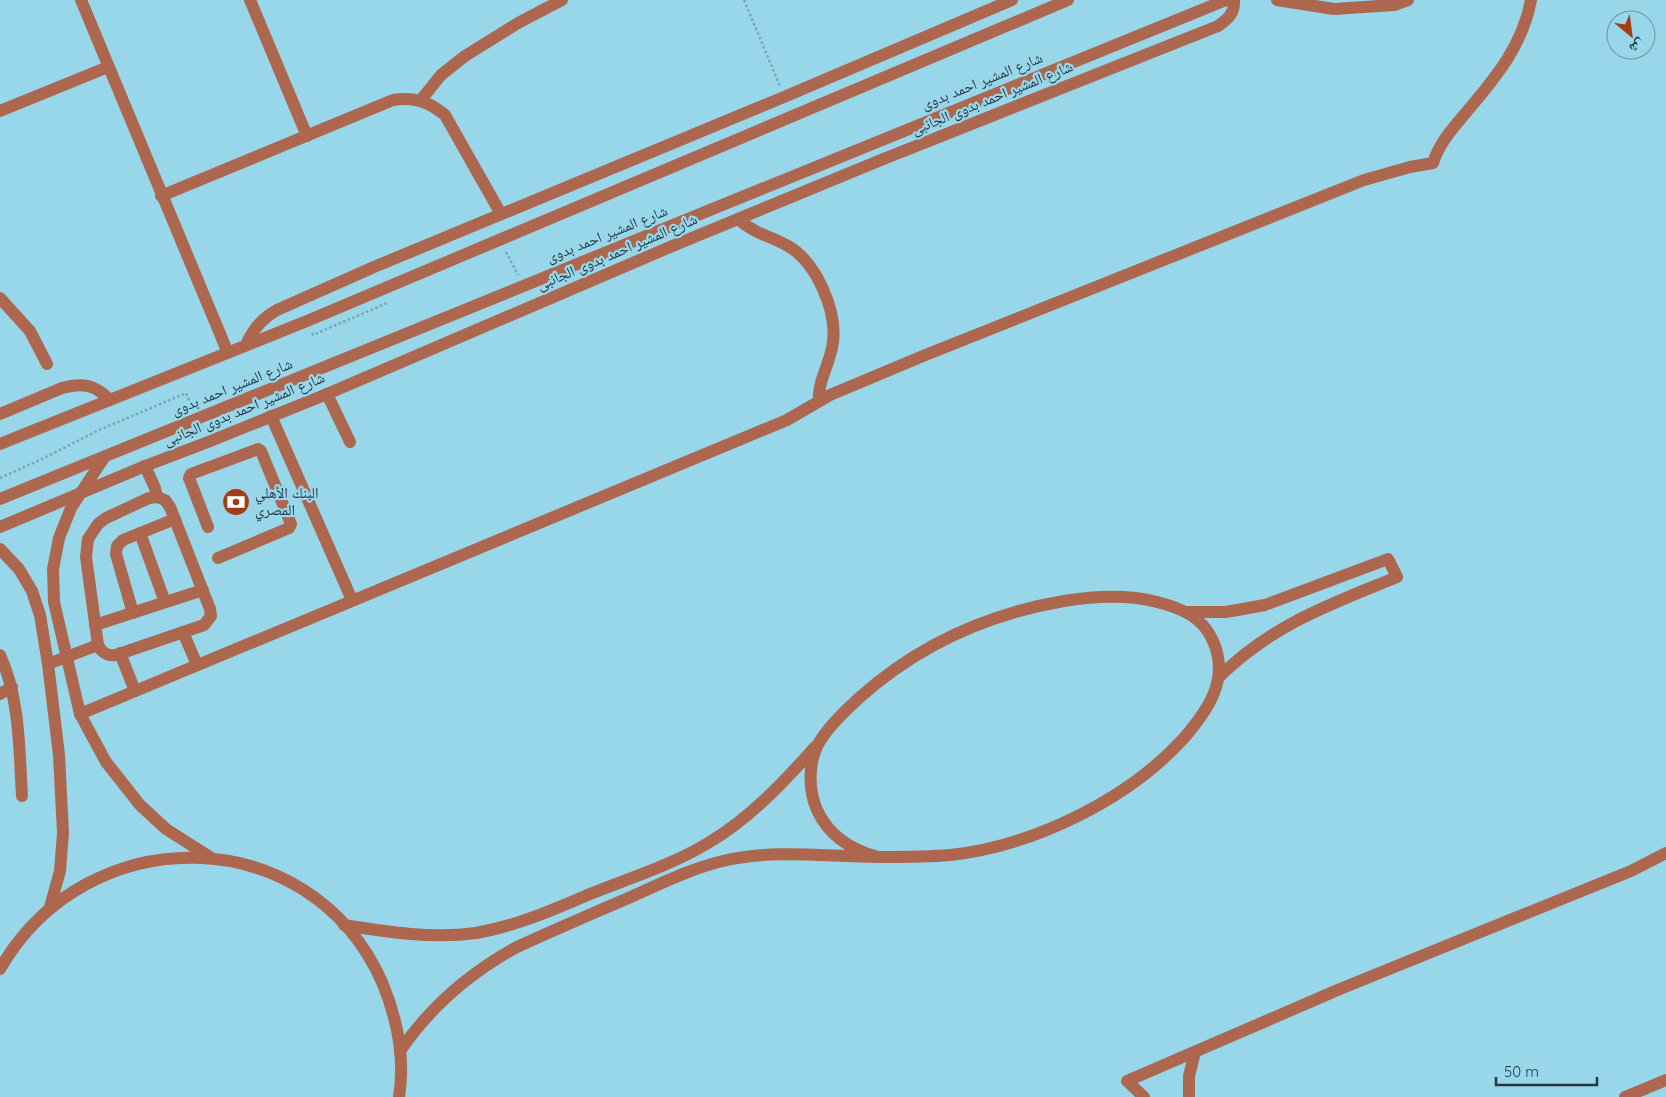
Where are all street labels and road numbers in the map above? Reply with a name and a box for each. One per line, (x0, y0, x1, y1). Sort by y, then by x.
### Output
street label: شارع المشير احمد بدوى (918, 48, 1046, 114)
street label: شارع المشير احمد بدوى الجانبى (908, 56, 1076, 140)
street label: شارع المشير احمد بدوى (543, 201, 671, 267)
street label: شارع المشير احمد بدوى الجانبى (534, 209, 700, 295)
street label: شارع المشير احمد بدوى (168, 354, 296, 420)
street label: شارع المشير احمد بدوى الجانبى (160, 367, 328, 451)

